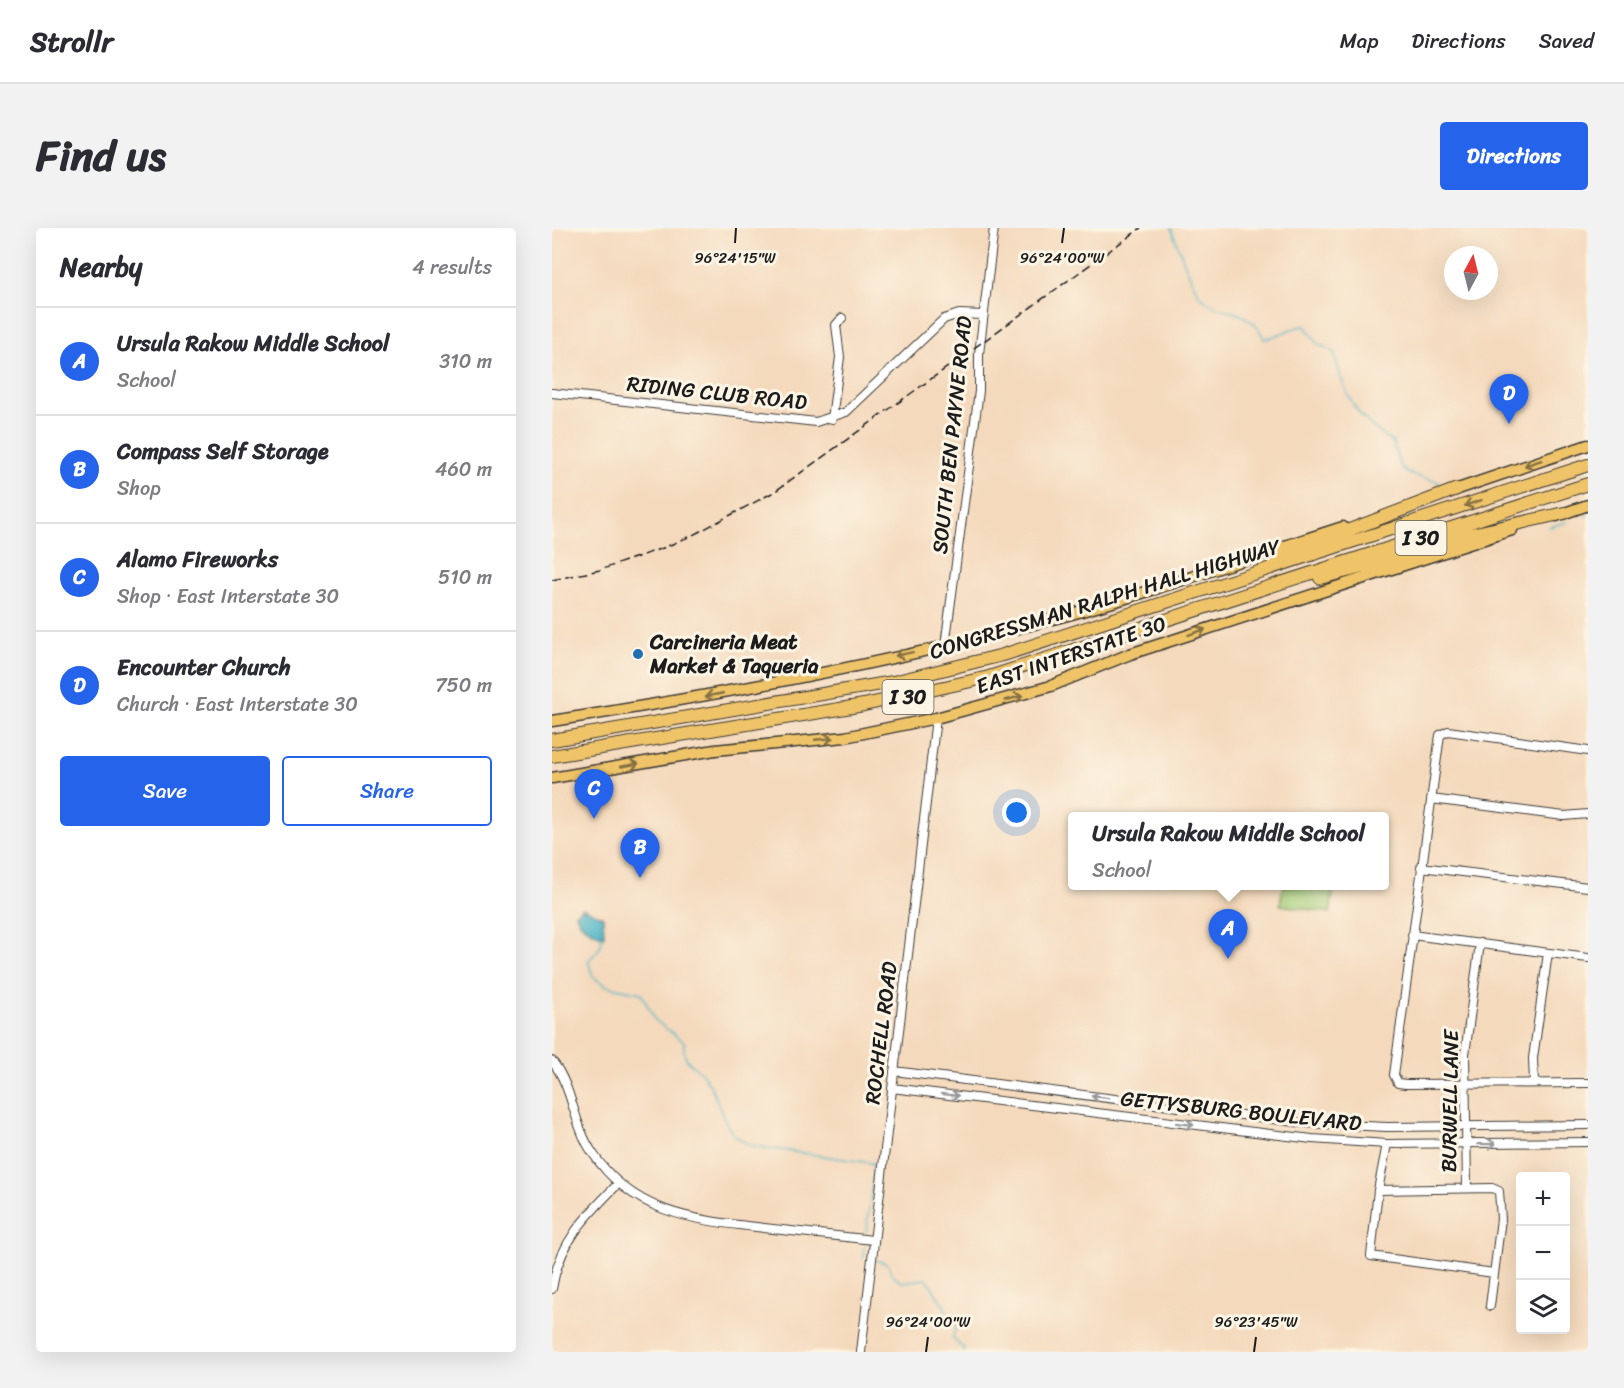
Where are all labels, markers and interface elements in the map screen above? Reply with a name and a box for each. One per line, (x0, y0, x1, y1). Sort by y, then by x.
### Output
text: Strollr (30, 17, 113, 66)
text: Map (1340, 22, 1378, 60)
text: Directions (1411, 22, 1506, 60)
text: Saved (1539, 22, 1594, 60)
text: Find us (36, 119, 166, 193)
button: Directions (1440, 122, 1588, 190)
text: Nearby (60, 244, 142, 290)
text: 96°24'15"W (694, 245, 776, 271)
text: 96°24'00"W (1020, 245, 1105, 271)
north arrow (1444, 246, 1498, 300)
text: 4 results (412, 250, 492, 285)
street label: SOUTH BEN PAYNE ROAD (921, 314, 983, 556)
text: Ursula Rakow Middle School (117, 324, 389, 363)
text: A (73, 344, 86, 379)
text: 310 m (439, 344, 492, 379)
text: School (117, 363, 176, 398)
street label: RIDING CLUB ROAD (625, 365, 809, 421)
pin: D (1490, 374, 1528, 424)
text: Compass Self Storage (117, 432, 329, 471)
text: B (73, 452, 86, 487)
text: 460 m (435, 452, 492, 487)
one-way arrow (1524, 459, 1543, 470)
text: Shop (117, 471, 161, 506)
one-way arrow (1464, 498, 1483, 509)
road number: I 30 (1396, 521, 1446, 555)
street label: CONGRESSMAN RALPH HALL HIGHWAY (925, 527, 1287, 671)
text: Alamo Fireworks (117, 540, 278, 579)
text: C (73, 560, 86, 595)
text: 510 m (438, 560, 492, 595)
text: Shop · East Interstate 30 (117, 579, 339, 614)
street label: EAST INTERSTATE 30 (970, 605, 1172, 705)
place label: Carcineria Meat Market & Taqueria (649, 623, 819, 685)
one-way arrow (1187, 626, 1206, 637)
marker: Carcineria Meat Market & Taqueria (631, 647, 645, 661)
text: Encounter Church (117, 648, 291, 687)
one-way arrow (895, 649, 915, 660)
text: D (74, 668, 85, 703)
text: 750 m (435, 668, 492, 703)
road number: I 30 (882, 680, 934, 714)
text: Church · East Interstate 30 (117, 687, 358, 722)
one-way arrow (704, 690, 724, 701)
one-way arrow (1004, 692, 1023, 703)
one-way arrow (813, 733, 833, 744)
button: Save (60, 756, 270, 826)
button: Share (282, 756, 492, 826)
one-way arrow (620, 759, 640, 770)
pin: C (574, 770, 614, 819)
your location (1002, 798, 1031, 827)
popup (1068, 812, 1389, 890)
text: Ursula Rakow Middle School (1092, 814, 1365, 853)
pin: B (620, 828, 659, 878)
text: School (1092, 853, 1151, 888)
pin: A (1208, 910, 1248, 959)
street label: ROCHELL ROAD (853, 959, 909, 1106)
street label: BURWELL LANE (1430, 1028, 1470, 1173)
street label: GETTYSBURG BOULEVARD (1119, 1079, 1364, 1143)
one-way arrow (940, 1090, 959, 1101)
one-way arrow (1090, 1091, 1110, 1102)
one-way arrow (1175, 1119, 1195, 1130)
one-way arrow (1477, 1138, 1497, 1150)
map controls (1516, 1172, 1570, 1334)
button: + (1516, 1172, 1570, 1226)
button: − (1516, 1226, 1570, 1280)
button: layers (1516, 1280, 1570, 1334)
text: 96°24'00"W (886, 1309, 971, 1335)
text: 96°23'45"W (1215, 1309, 1298, 1335)

